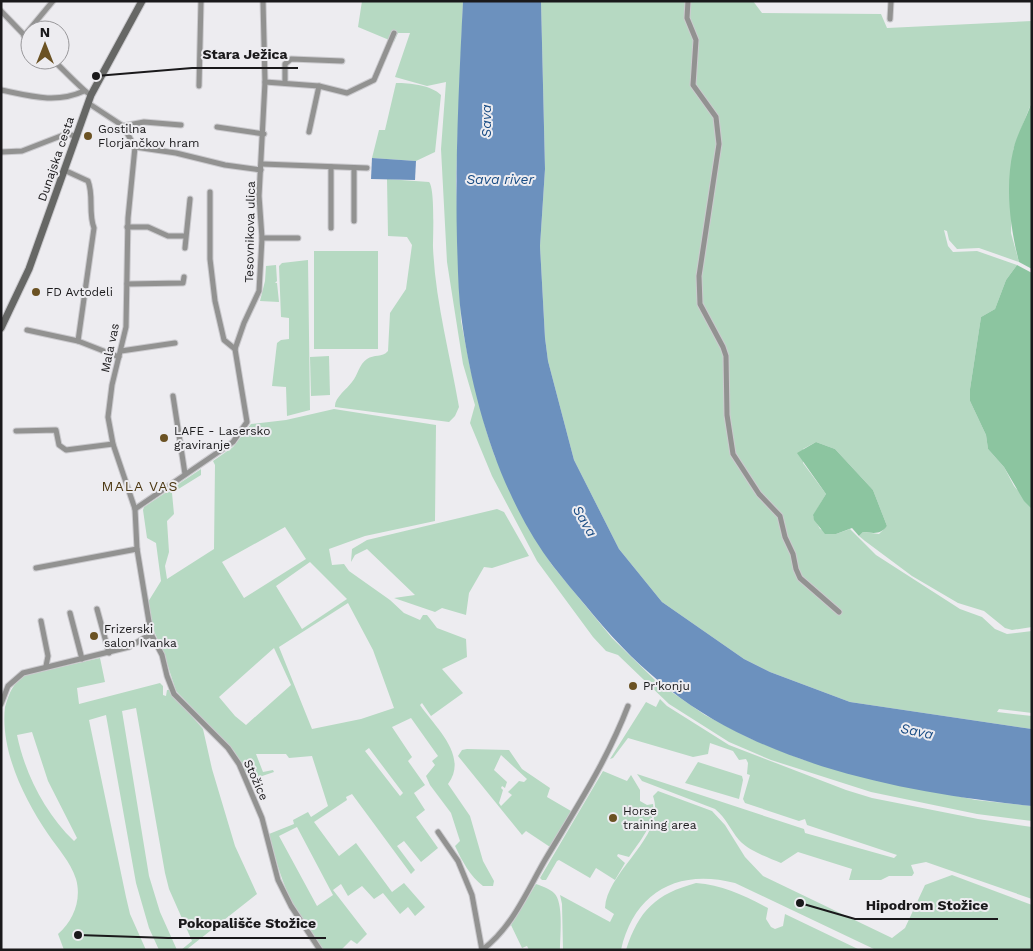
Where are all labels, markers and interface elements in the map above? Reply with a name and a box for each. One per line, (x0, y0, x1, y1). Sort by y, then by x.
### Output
north arrow (20, 20, 70, 70)
text: N (40, 24, 50, 40)
callout: Stara Ježica (192, 39, 298, 68)
text: Stara Ježica (202, 46, 288, 62)
water label: Sava (478, 104, 494, 138)
street label: Dunajska cesta (35, 115, 77, 203)
place label: Gostilna Florjančkov hram (98, 122, 199, 150)
marker: Gostilna Florjančkov hram (82, 130, 94, 142)
water label: Sava river (466, 171, 534, 187)
street label: Tesovnikova ulica (242, 181, 258, 283)
place label: FD Avtodeli (46, 285, 113, 299)
marker: FD Avtodeli (30, 286, 42, 298)
street label: Mala vas (98, 322, 122, 374)
place label: LAFE - Lasersko graviranje (174, 424, 270, 452)
marker: LAFE - Lasersko graviranje (158, 432, 170, 444)
district label: MALA VAS (102, 478, 178, 494)
water label: Sava (570, 503, 600, 540)
place label: Frizerski salon Ivanka (104, 622, 177, 650)
marker: Frizerski salon Ivanka (88, 630, 100, 642)
place label: Pr'konju (643, 679, 690, 693)
marker: Pr'konju (627, 680, 639, 692)
water label: Sava (899, 720, 935, 742)
street label: Stožice (241, 757, 271, 803)
place label: Horse training area (623, 804, 697, 832)
marker: Horse training area (607, 812, 619, 824)
callout: Hipodrom Stožice (855, 890, 998, 919)
text: Hipodrom Stožice (866, 897, 988, 913)
callout: Pokopališče Stožice (168, 909, 326, 938)
text: Pokopališče Stožice (178, 915, 316, 931)

